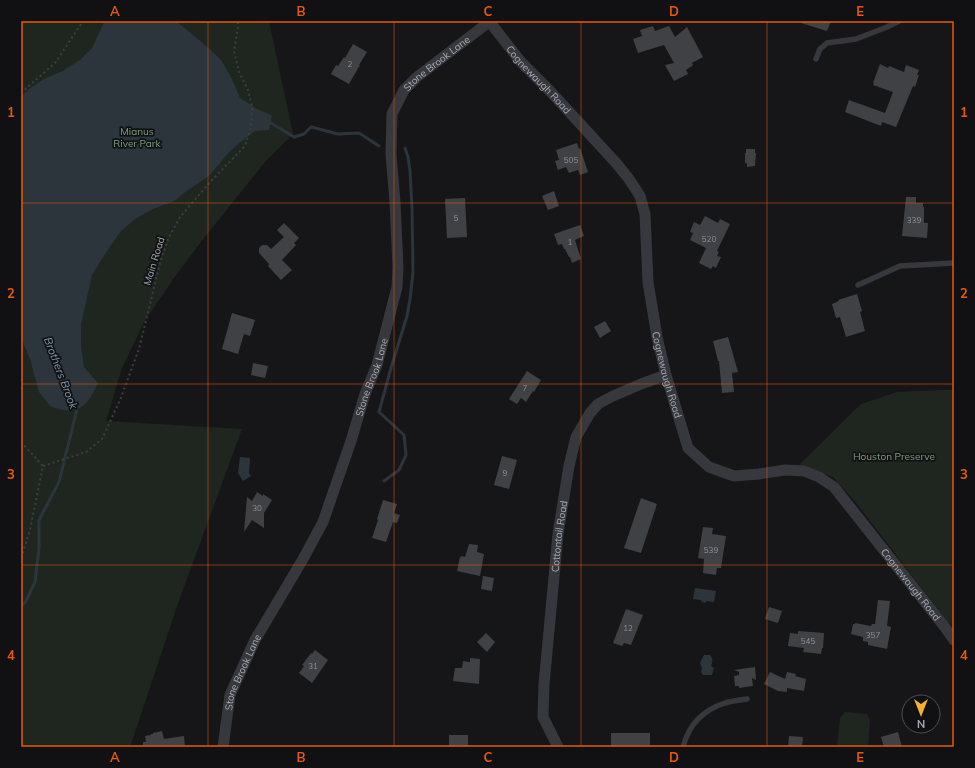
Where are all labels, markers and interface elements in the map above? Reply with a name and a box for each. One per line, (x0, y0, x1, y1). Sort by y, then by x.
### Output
text: A (110, 3, 120, 19)
text: B (297, 3, 306, 19)
text: C (484, 3, 493, 19)
text: D (669, 3, 679, 19)
text: E (856, 3, 864, 19)
street label: Stone Brook Lane (400, 33, 472, 94)
street label: Cognewaugh Road (504, 43, 574, 116)
house number: 2 (348, 59, 353, 69)
text: 1 (7, 104, 15, 120)
text: 1 (960, 104, 968, 120)
park label: Mianus River Park (113, 125, 161, 150)
house number: 505 (564, 155, 578, 165)
house number: 5 (454, 213, 459, 223)
house number: 339 (907, 215, 921, 225)
house number: 520 (702, 234, 716, 244)
street label: Main Road (140, 235, 168, 287)
house number: 1 (568, 237, 573, 247)
text: 2 (7, 285, 15, 301)
text: 2 (960, 285, 968, 301)
street label: Cognewaugh Road (650, 331, 685, 419)
water label: Brothers Brook (41, 335, 81, 411)
street label: Stone Brook Lane (352, 337, 390, 418)
house number: 7 (523, 383, 528, 393)
park label: Houston Preserve (853, 450, 935, 463)
text: 3 (7, 466, 15, 482)
text: 3 (960, 466, 968, 482)
house number: 9 (503, 468, 508, 478)
street label: Cottontail Road (548, 500, 570, 573)
house number: 30 (252, 503, 262, 513)
house number: 539 (704, 545, 718, 555)
street label: Cognewaugh Road (878, 545, 944, 623)
house number: 12 (623, 623, 633, 633)
house number: 357 (866, 630, 880, 640)
street label: Stone Brook Lane (222, 632, 264, 711)
house number: 545 (801, 636, 815, 646)
text: 4 (7, 647, 15, 663)
text: 4 (960, 647, 968, 663)
house number: 31 (308, 661, 318, 671)
north arrow (901, 694, 941, 734)
text: N (917, 717, 925, 731)
text: A (110, 749, 120, 765)
text: B (297, 749, 306, 765)
text: C (484, 749, 493, 765)
text: D (669, 749, 679, 765)
text: E (856, 749, 864, 765)

